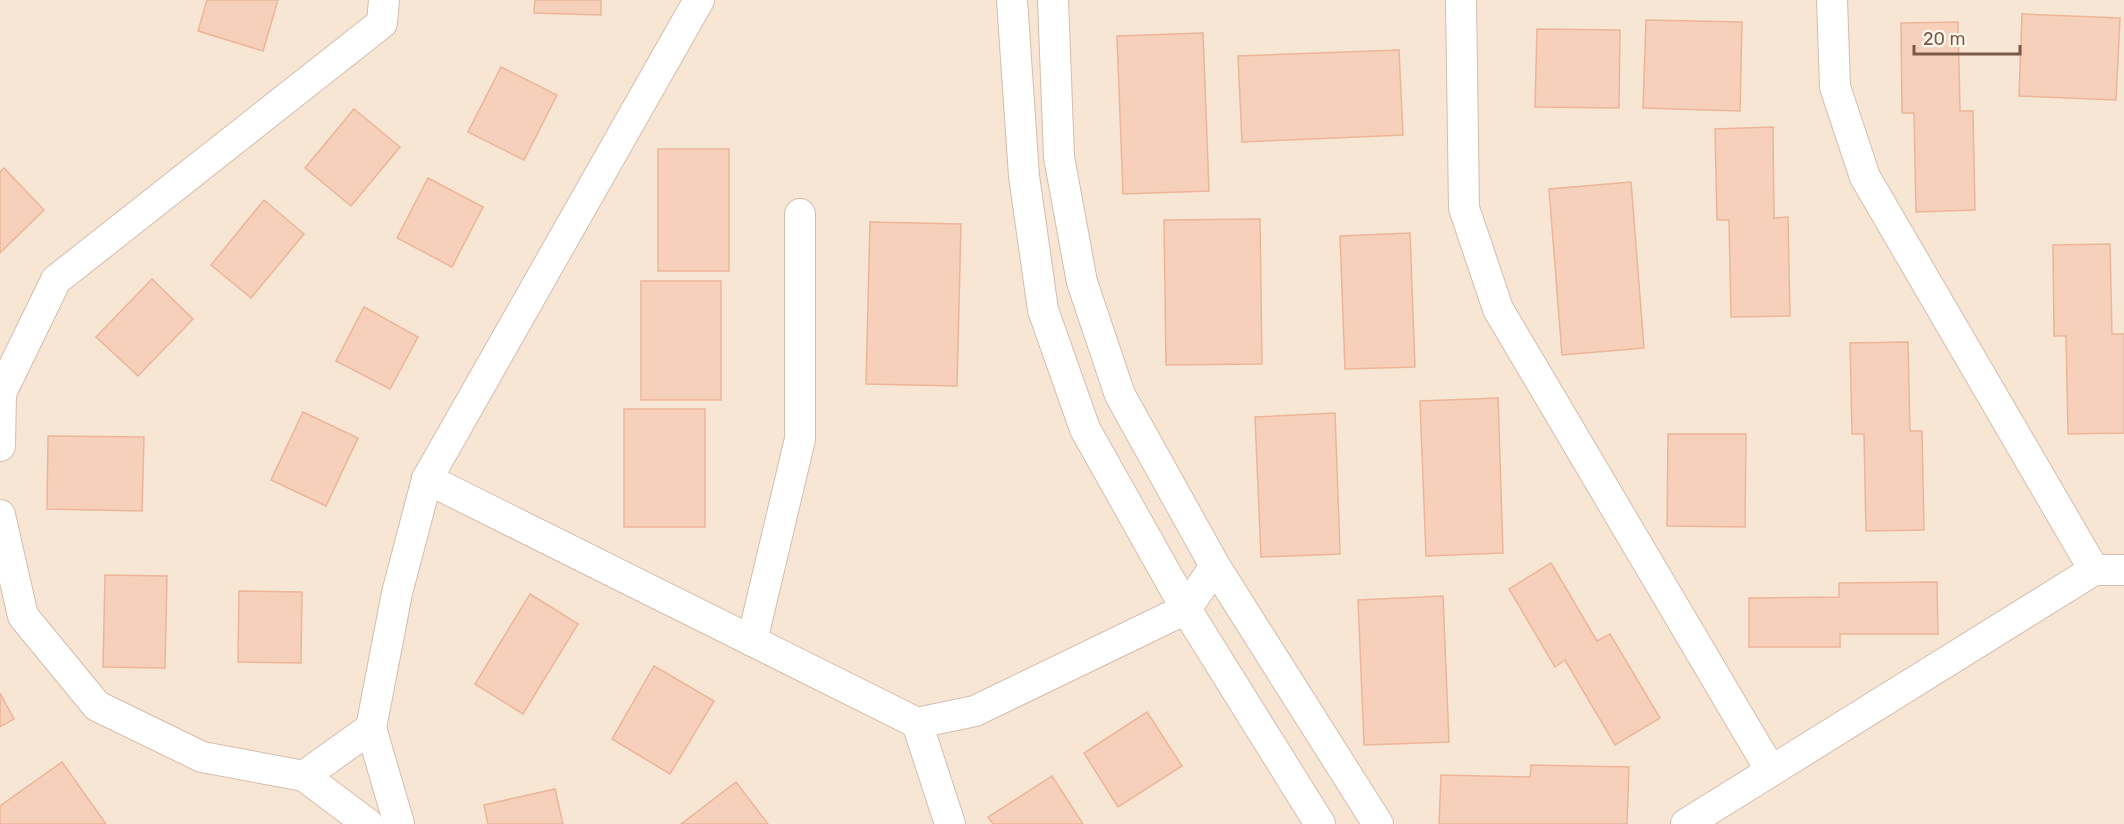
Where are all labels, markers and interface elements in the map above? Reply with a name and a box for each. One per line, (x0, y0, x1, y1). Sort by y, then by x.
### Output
scale bar (1914, 18, 2020, 56)
text: 20 m (1923, 28, 1965, 50)

